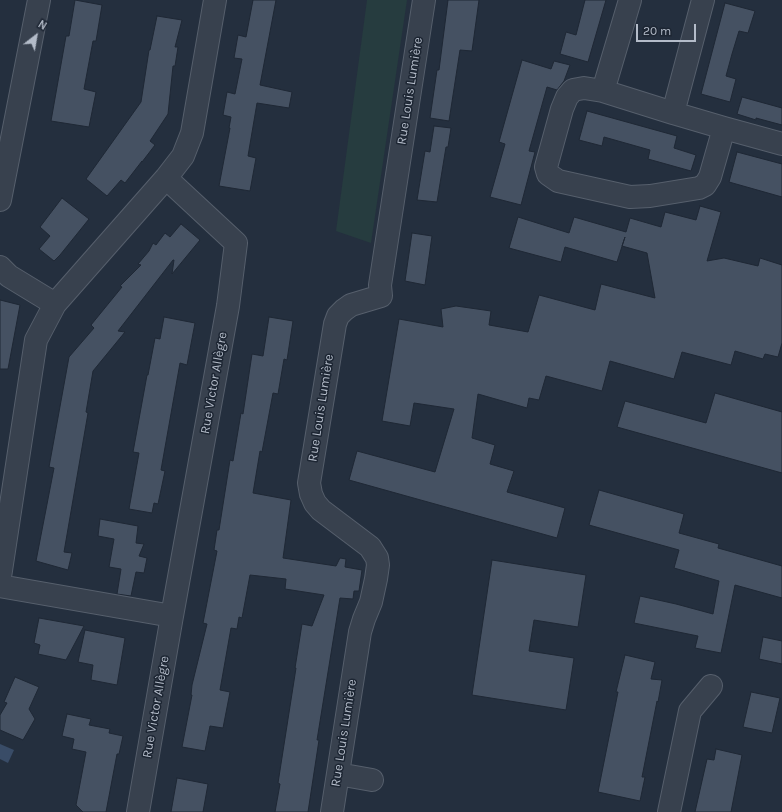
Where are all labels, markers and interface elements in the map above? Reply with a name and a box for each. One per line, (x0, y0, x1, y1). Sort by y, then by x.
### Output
north arrow (16, 16, 56, 56)
scale bar (638, 16, 698, 42)
text: N (36, 18, 49, 33)
text: 20 m (643, 24, 671, 38)
street label: Rue Louis Lumière (394, 36, 426, 146)
street label: Rue Victor Allègre (197, 331, 231, 435)
street label: Rue Louis Lumière (305, 353, 337, 463)
street label: Rue Victor Allègre (139, 655, 173, 759)
street label: Rue Louis Lumière (328, 678, 360, 788)

